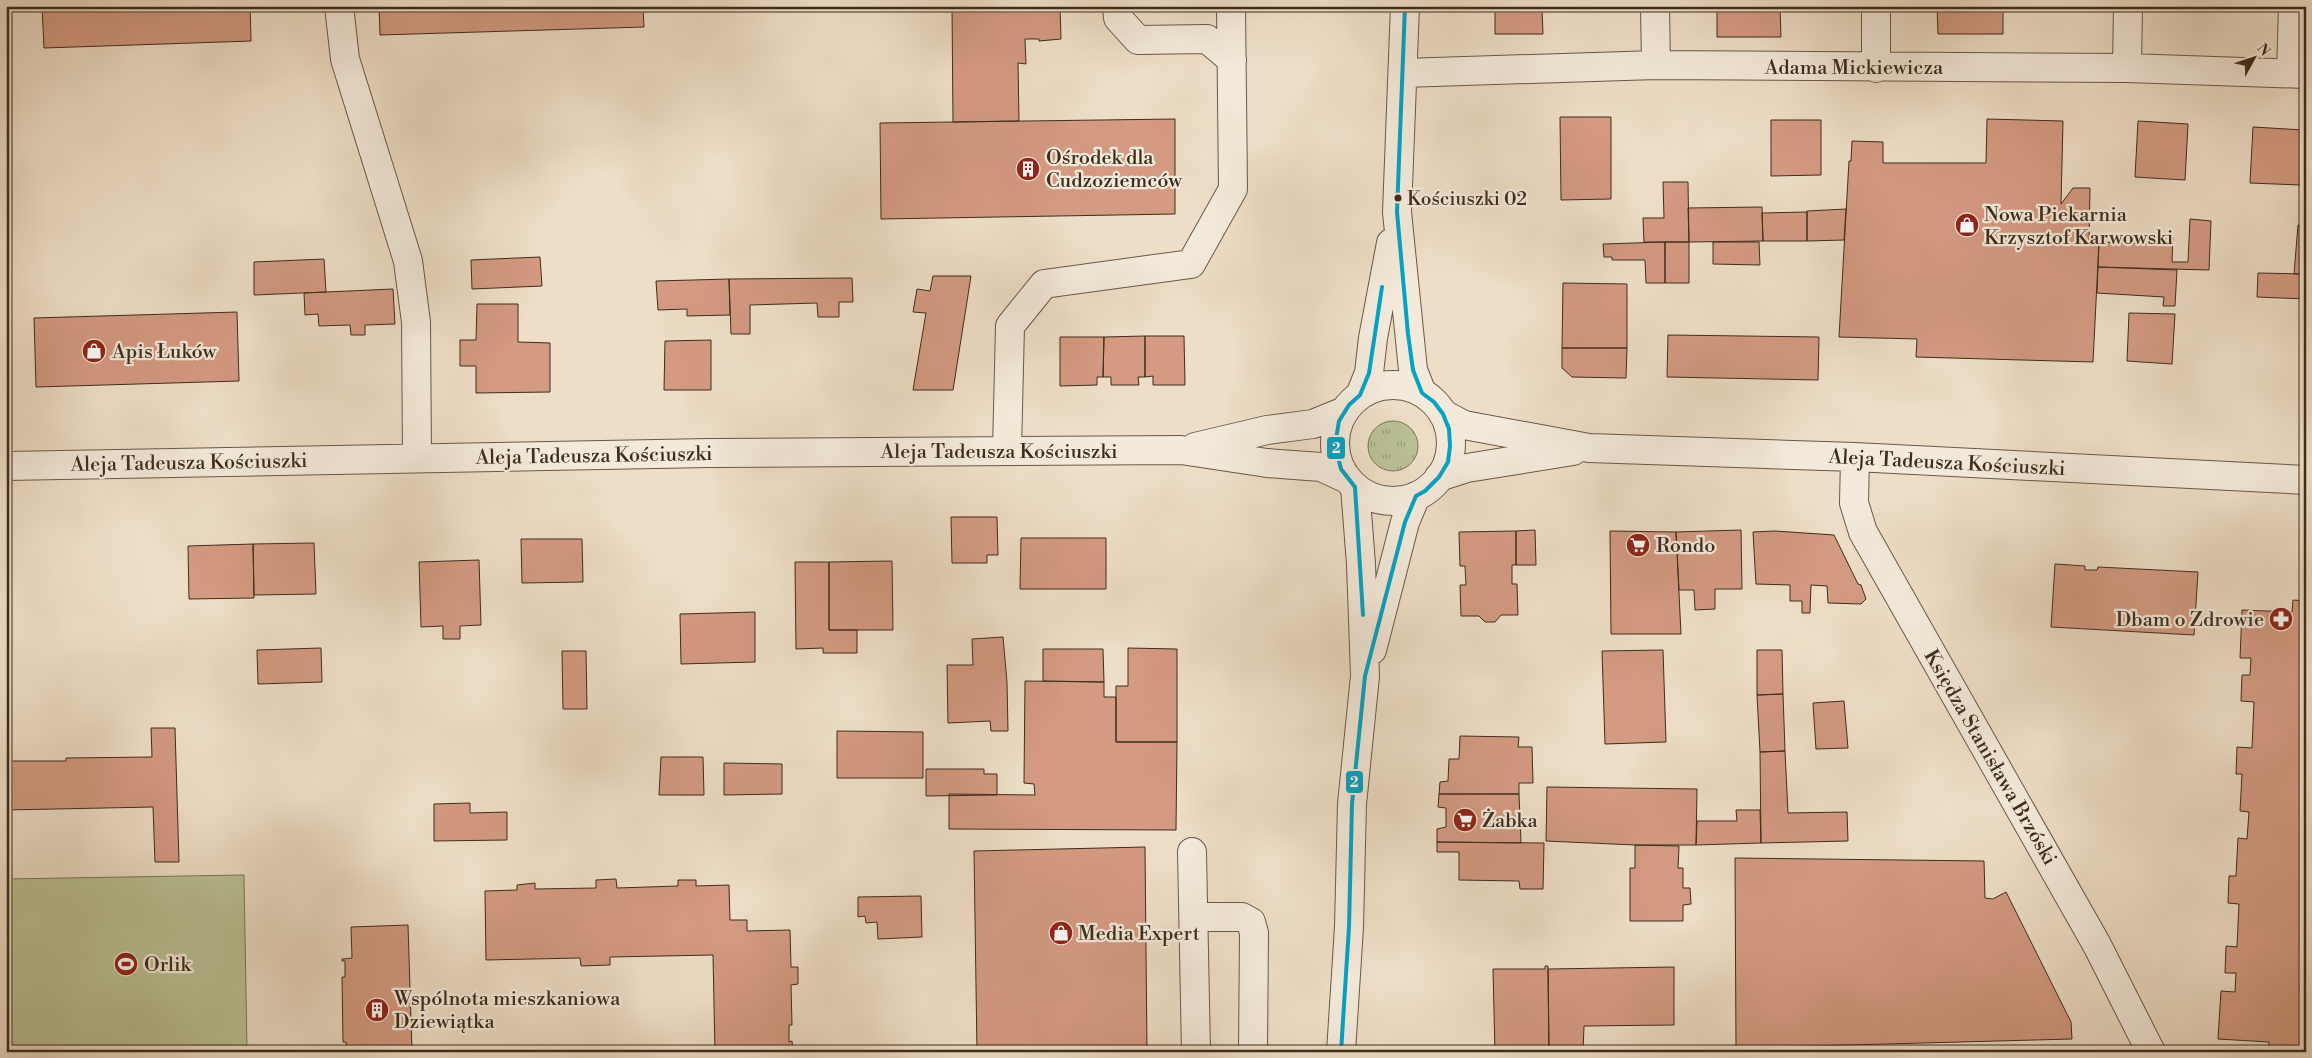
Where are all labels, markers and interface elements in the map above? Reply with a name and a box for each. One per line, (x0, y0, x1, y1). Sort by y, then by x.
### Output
north arrow (2230, 32, 2280, 82)
text: N (2253, 40, 2274, 60)
street label: Adama Mickiewicza (1764, 56, 1944, 81)
place label: Ośrodek dla Cudzoziemców (1046, 146, 1183, 194)
building icon: Ośrodek dla Cudzoziemców (1015, 156, 1041, 182)
place label: Kościuszki 02 (1407, 187, 1527, 211)
marker: Kościuszki 02 (1393, 193, 1403, 203)
place label: Nowa Piekarnia Krzysztof Karwowski (1984, 203, 2174, 251)
shop icon: Nowa Piekarnia Krzysztof Karwowski (1954, 212, 1980, 238)
shop icon: Apis Łuków (81, 338, 107, 364)
place label: Apis Łuków (111, 340, 218, 365)
line badge: 2 (1326, 436, 1346, 460)
street label: Aleja Tadeusza Kościuszki (880, 440, 1118, 465)
text: 2 (1332, 440, 1341, 458)
street label: Aleja Tadeusza Kościuszki (474, 442, 713, 471)
street label: Aleja Tadeusza Kościuszki (1827, 445, 2066, 482)
street label: Aleja Tadeusza Kościuszki (69, 449, 308, 478)
supermarket icon: Rondo (1625, 532, 1651, 558)
place label: Rondo (1656, 534, 1715, 559)
pharmacy icon: Dbam o Zdrowie (2268, 606, 2294, 632)
place label: Dbam o Zdrowie (2116, 608, 2264, 633)
street label: Księdza Stanisława Brzóski (1918, 645, 2062, 870)
line badge: 2 (1345, 770, 1364, 794)
text: 2 (1350, 774, 1359, 792)
supermarket icon: Żabka (1452, 807, 1478, 833)
place label: Żabka (1482, 808, 1539, 834)
shop icon: Media Expert (1048, 920, 1074, 946)
place label: Media Expert (1078, 922, 1200, 947)
sports icon: Orlik (113, 951, 139, 977)
place label: Orlik (144, 953, 192, 978)
place label: Wspólnota mieszkaniowa Dziewiątka (393, 987, 621, 1035)
building icon: Wspólnota mieszkaniowa Dziewiątka (364, 997, 390, 1023)

